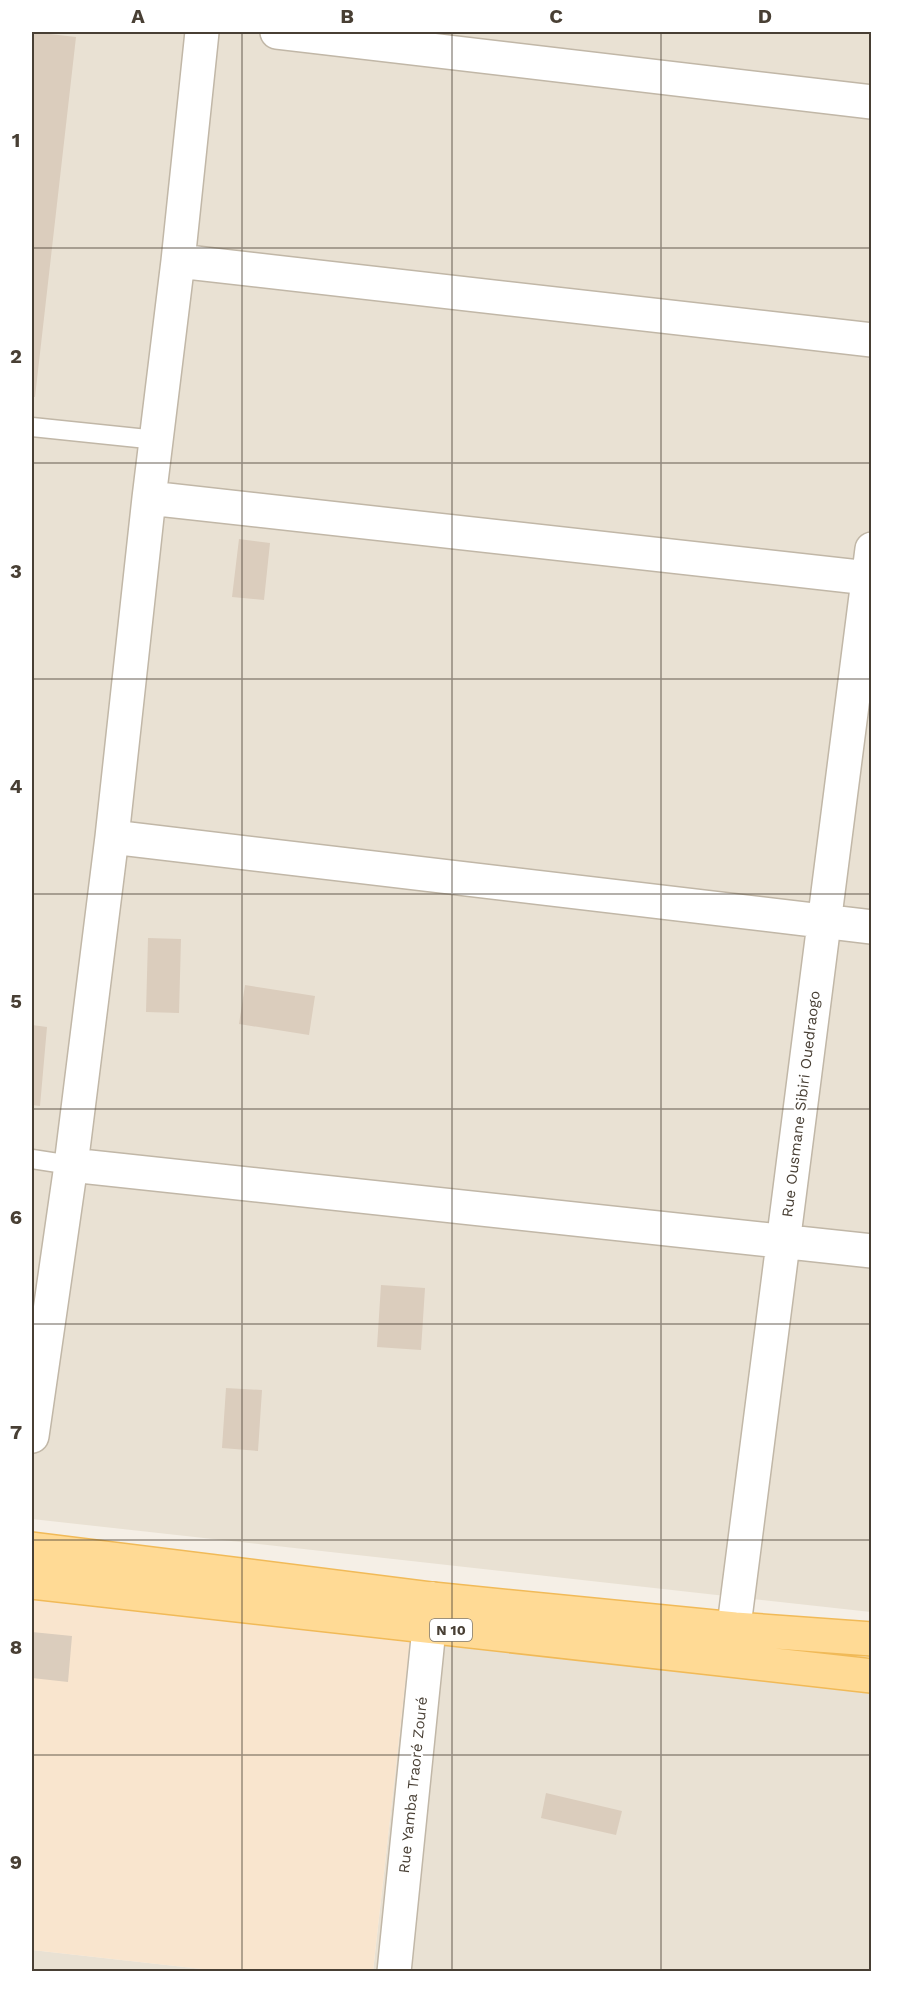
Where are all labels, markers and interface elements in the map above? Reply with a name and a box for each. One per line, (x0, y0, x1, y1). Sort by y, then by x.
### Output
text: A (131, 4, 145, 28)
text: B (340, 4, 354, 28)
text: C (549, 4, 563, 28)
text: D (758, 4, 772, 28)
text: 1 (12, 128, 20, 152)
text: 2 (10, 344, 22, 368)
text: 3 (10, 559, 22, 583)
text: 4 (10, 774, 23, 798)
text: 5 (10, 989, 22, 1013)
street label: Rue Ousmane Sibiri Ouedraogo (778, 990, 824, 1218)
text: 6 (10, 1205, 22, 1229)
text: 7 (10, 1420, 22, 1444)
road number: N 10 (430, 1619, 472, 1641)
text: 8 (10, 1635, 22, 1659)
street label: Rue Yamba Traoré Zouré (395, 1696, 431, 1874)
text: 9 (10, 1850, 22, 1874)

